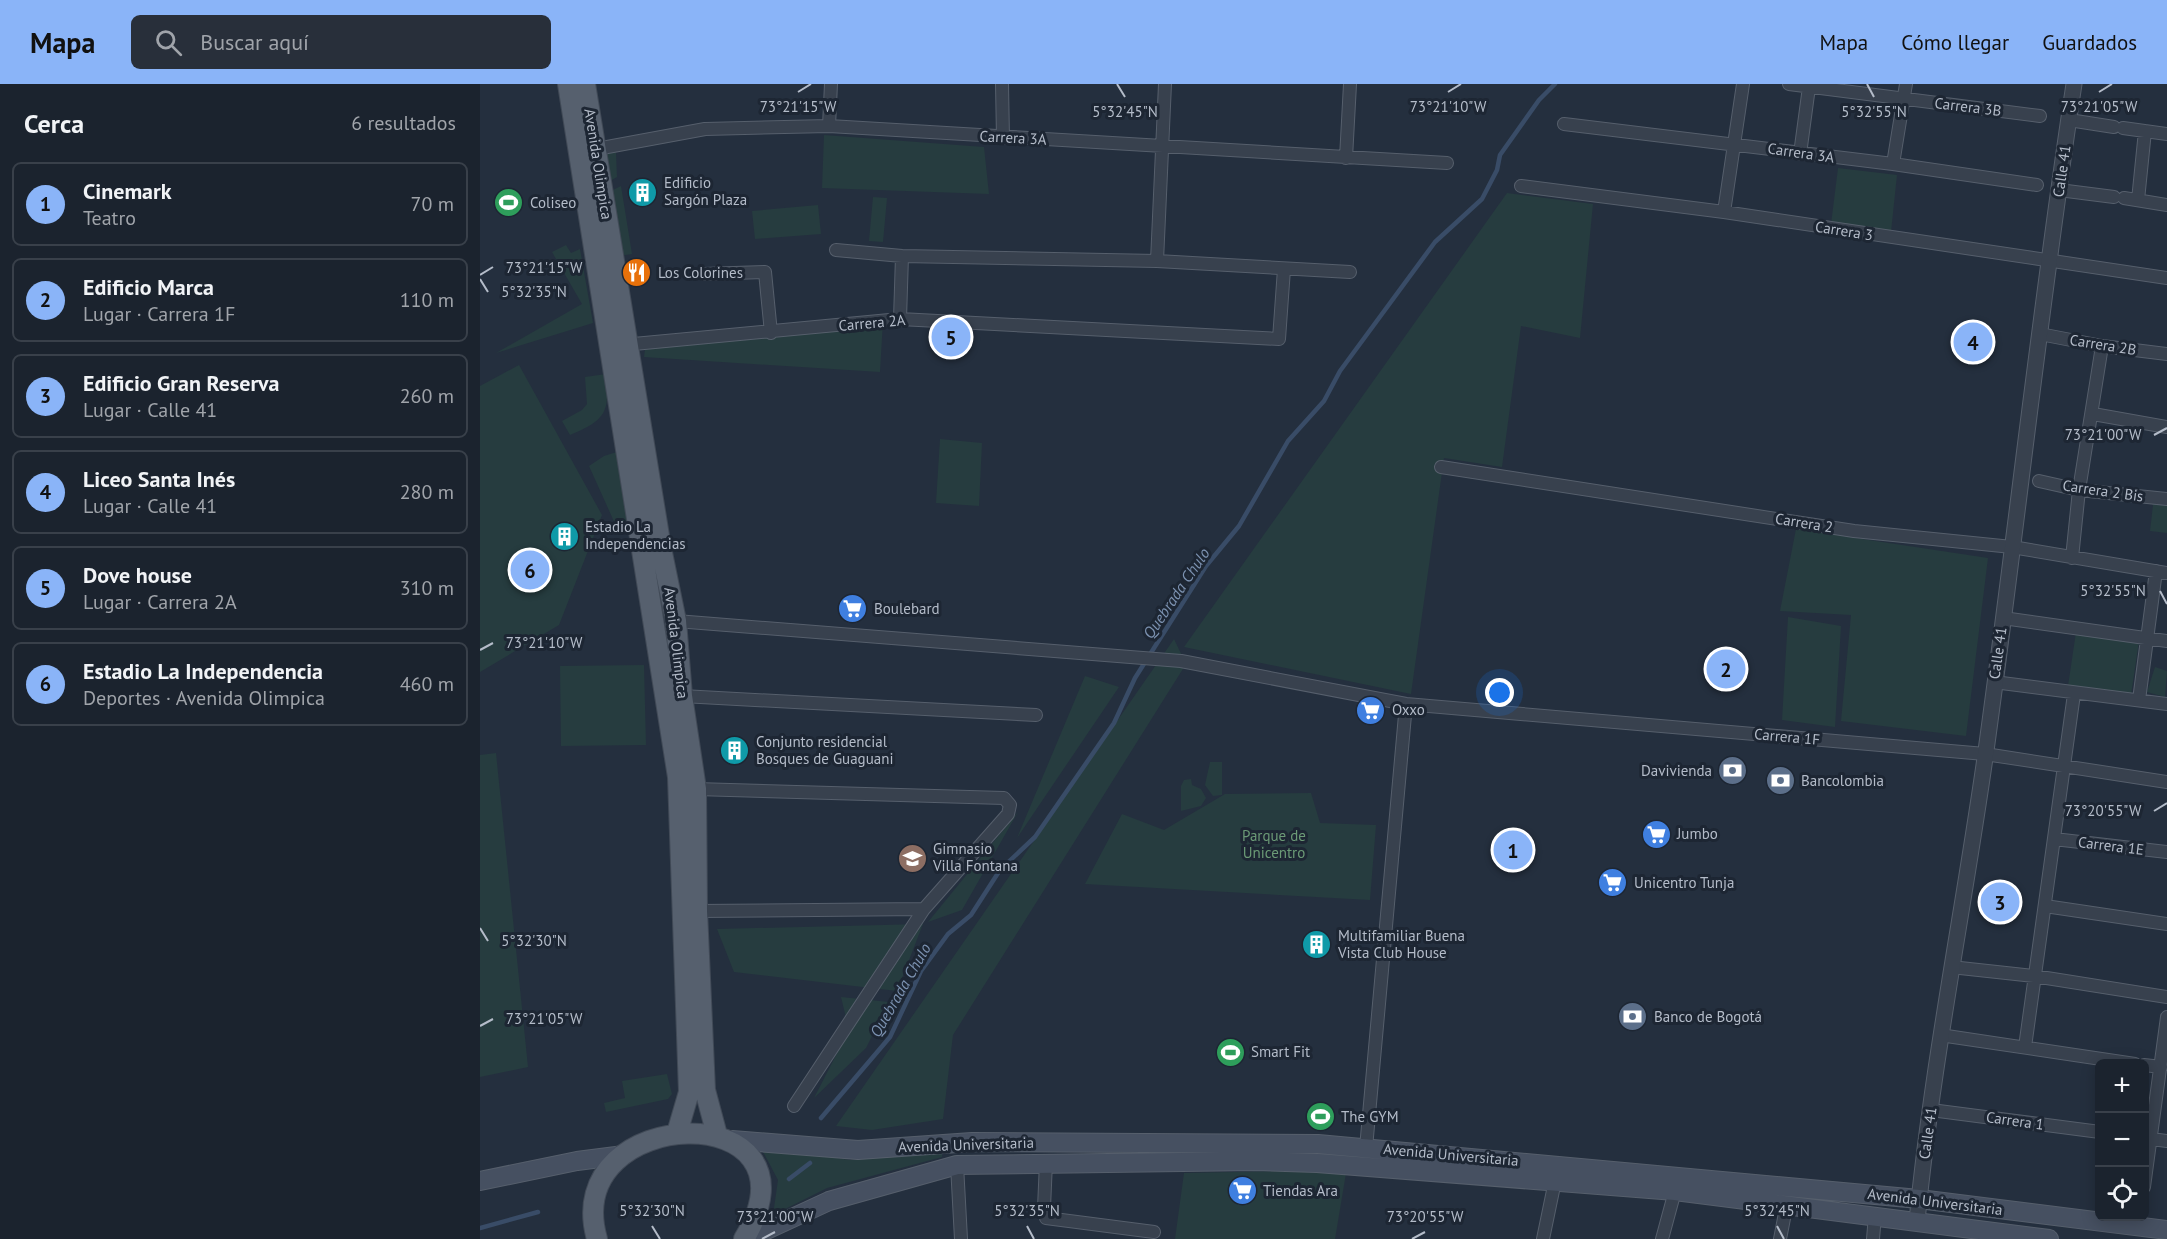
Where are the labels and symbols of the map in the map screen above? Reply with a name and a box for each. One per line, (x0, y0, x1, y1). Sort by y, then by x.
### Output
street label: Carrera 3B (1934, 93, 2003, 120)
text: 73°21'15"W (760, 97, 837, 116)
text: 73°21'10"W (1410, 97, 1487, 116)
text: 73°21'05"W (2061, 97, 2138, 116)
text: 5°32'45"N (1092, 102, 1158, 121)
text: 5°32'55"N (1841, 102, 1907, 121)
street label: Avenida Olimpica (580, 107, 617, 221)
street label: Carrera 3A (979, 126, 1047, 149)
street label: Carrera 3A (1767, 138, 1836, 167)
street label: Calle 41 (2048, 144, 2075, 198)
place label: Edificio Sargón Plaza (664, 173, 747, 209)
building icon: Edificio Sargón Plaza (627, 176, 659, 208)
sports icon: Coliseo (493, 187, 525, 219)
place label: Coliseo (530, 193, 576, 212)
street label: Carrera 3 (1814, 217, 1874, 244)
restaurant icon: Los Colorines (621, 257, 653, 289)
text: 73°21'15"W (506, 258, 583, 277)
place label: Los Colorines (658, 263, 743, 282)
text: 5°32'35"N (501, 282, 567, 301)
street label: Carrera 2A (838, 310, 906, 335)
pin: 5 (932, 314, 970, 360)
pin: 4 (1954, 320, 1992, 364)
street label: Carrera 2B (2068, 330, 2138, 359)
text: 73°21'00"W (2065, 425, 2142, 444)
street label: Carrera 2 Bis (2061, 475, 2145, 506)
street label: Carrera 2 (1774, 509, 1834, 536)
place label: Estadio La Independencias (585, 517, 686, 553)
building icon: Estadio La Independencias (548, 520, 580, 552)
water label: Quebrada Chulo (1138, 544, 1214, 642)
pin: 6 (511, 548, 550, 592)
text: 5°32'55"N (2080, 581, 2146, 600)
street label: Avenida Olimpica (660, 586, 693, 700)
supermarket icon: Boulebard (837, 593, 869, 625)
place label: Boulebard (874, 599, 940, 618)
street label: Calle 41 (1984, 626, 2011, 680)
text: 73°21'10"W (506, 633, 583, 652)
pin: 2 (1706, 646, 1746, 692)
your location (1485, 678, 1514, 707)
supermarket icon: Oxxo (1355, 694, 1387, 726)
place label: Oxxo (1392, 700, 1425, 719)
street label: Carrera 1F (1753, 724, 1821, 749)
place label: Conjunto residencial Bosques de Guaguani (756, 732, 893, 768)
building icon: Conjunto residencial Bosques de Guaguani (719, 735, 751, 767)
bank icon: Davivienda (1717, 755, 1749, 787)
place label: Davivienda (1641, 761, 1712, 780)
bank icon: Bancolombia (1764, 765, 1796, 797)
place label: Bancolombia (1801, 771, 1884, 790)
text: 73°20'55"W (2065, 801, 2142, 820)
supermarket icon: Jumbo (1640, 818, 1672, 850)
place label: Jumbo (1676, 824, 1718, 843)
park label: Parque de Unicentro (1242, 826, 1306, 862)
pin: 1 (1494, 828, 1532, 873)
street label: Carrera 1E (2077, 832, 2145, 859)
place label: Gimnasio Villa Fontana (932, 839, 1018, 875)
school or university icon: Gimnasio Villa Fontana (896, 842, 928, 874)
supermarket icon: Unicentro Tunja (1597, 867, 1629, 899)
place label: Unicentro Tunja (1634, 873, 1735, 892)
pin: 3 (1980, 880, 2020, 924)
place label: Multifamiliar Buena Vista Club House (1337, 926, 1465, 962)
building icon: Multifamiliar Buena Vista Club House (1301, 929, 1333, 961)
text: 5°32'30"N (501, 931, 567, 950)
water label: Quebrada Chulo (865, 939, 935, 1041)
bank icon: Banco de Bogotá (1617, 1001, 1649, 1033)
place label: Banco de Bogotá (1654, 1007, 1762, 1026)
text: 73°21'05"W (506, 1009, 583, 1028)
sports icon: Smart Fit (1214, 1036, 1246, 1068)
place label: Smart Fit (1251, 1042, 1310, 1061)
sports icon: The GYM (1304, 1101, 1336, 1133)
street label: Calle 41 (1914, 1106, 1941, 1160)
place label: The GYM (1341, 1107, 1399, 1126)
street label: Carrera 1 (1985, 1107, 2045, 1134)
street label: Avenida Universitaria (898, 1133, 1034, 1156)
street label: Avenida Universitaria (1383, 1139, 1520, 1170)
supermarket icon: Tiendas Ara (1226, 1175, 1258, 1207)
place label: Tiendas Ara (1263, 1181, 1338, 1200)
street label: Avenida Universitaria (1866, 1184, 2004, 1219)
text: 5°32'30"N (619, 1201, 685, 1220)
text: 5°32'35"N (994, 1201, 1060, 1220)
text: 5°32'45"N (1744, 1201, 1810, 1220)
text: 73°21'00"W (737, 1207, 814, 1226)
text: 73°20'55"W (1387, 1207, 1464, 1226)

